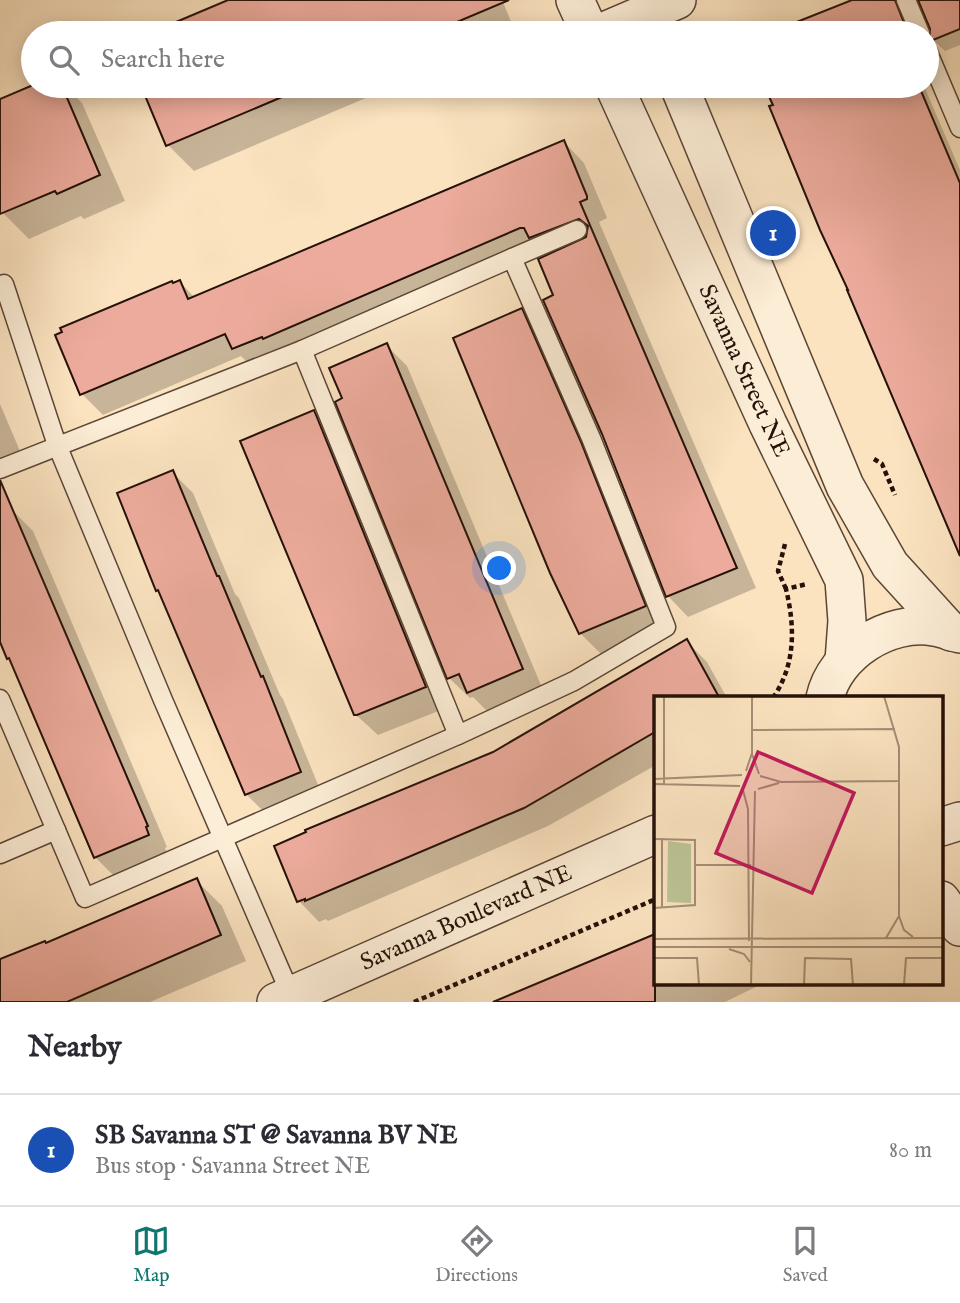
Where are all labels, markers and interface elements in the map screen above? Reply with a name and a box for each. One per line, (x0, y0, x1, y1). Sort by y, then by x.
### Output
search box (21, 21, 939, 98)
icon: search (45, 41, 83, 79)
text: Search here (101, 43, 225, 76)
pin: 1 (750, 207, 796, 259)
street label: Savanna Street NE (691, 279, 797, 462)
your location (482, 551, 516, 585)
inset map (654, 696, 942, 984)
street label: Savanna Boulevard NE (355, 858, 577, 978)
text: Nearby (28, 1029, 121, 1067)
text: SB Savanna ST @ Savanna BV NE (95, 1119, 457, 1152)
text: 1 (47, 1136, 55, 1165)
text: 80 m (889, 1136, 932, 1165)
text: Bus stop · Savanna Street NE (95, 1152, 370, 1181)
tab: Map (132, 1222, 170, 1288)
tab: Directions (435, 1222, 518, 1288)
tab: Saved (783, 1222, 828, 1288)

